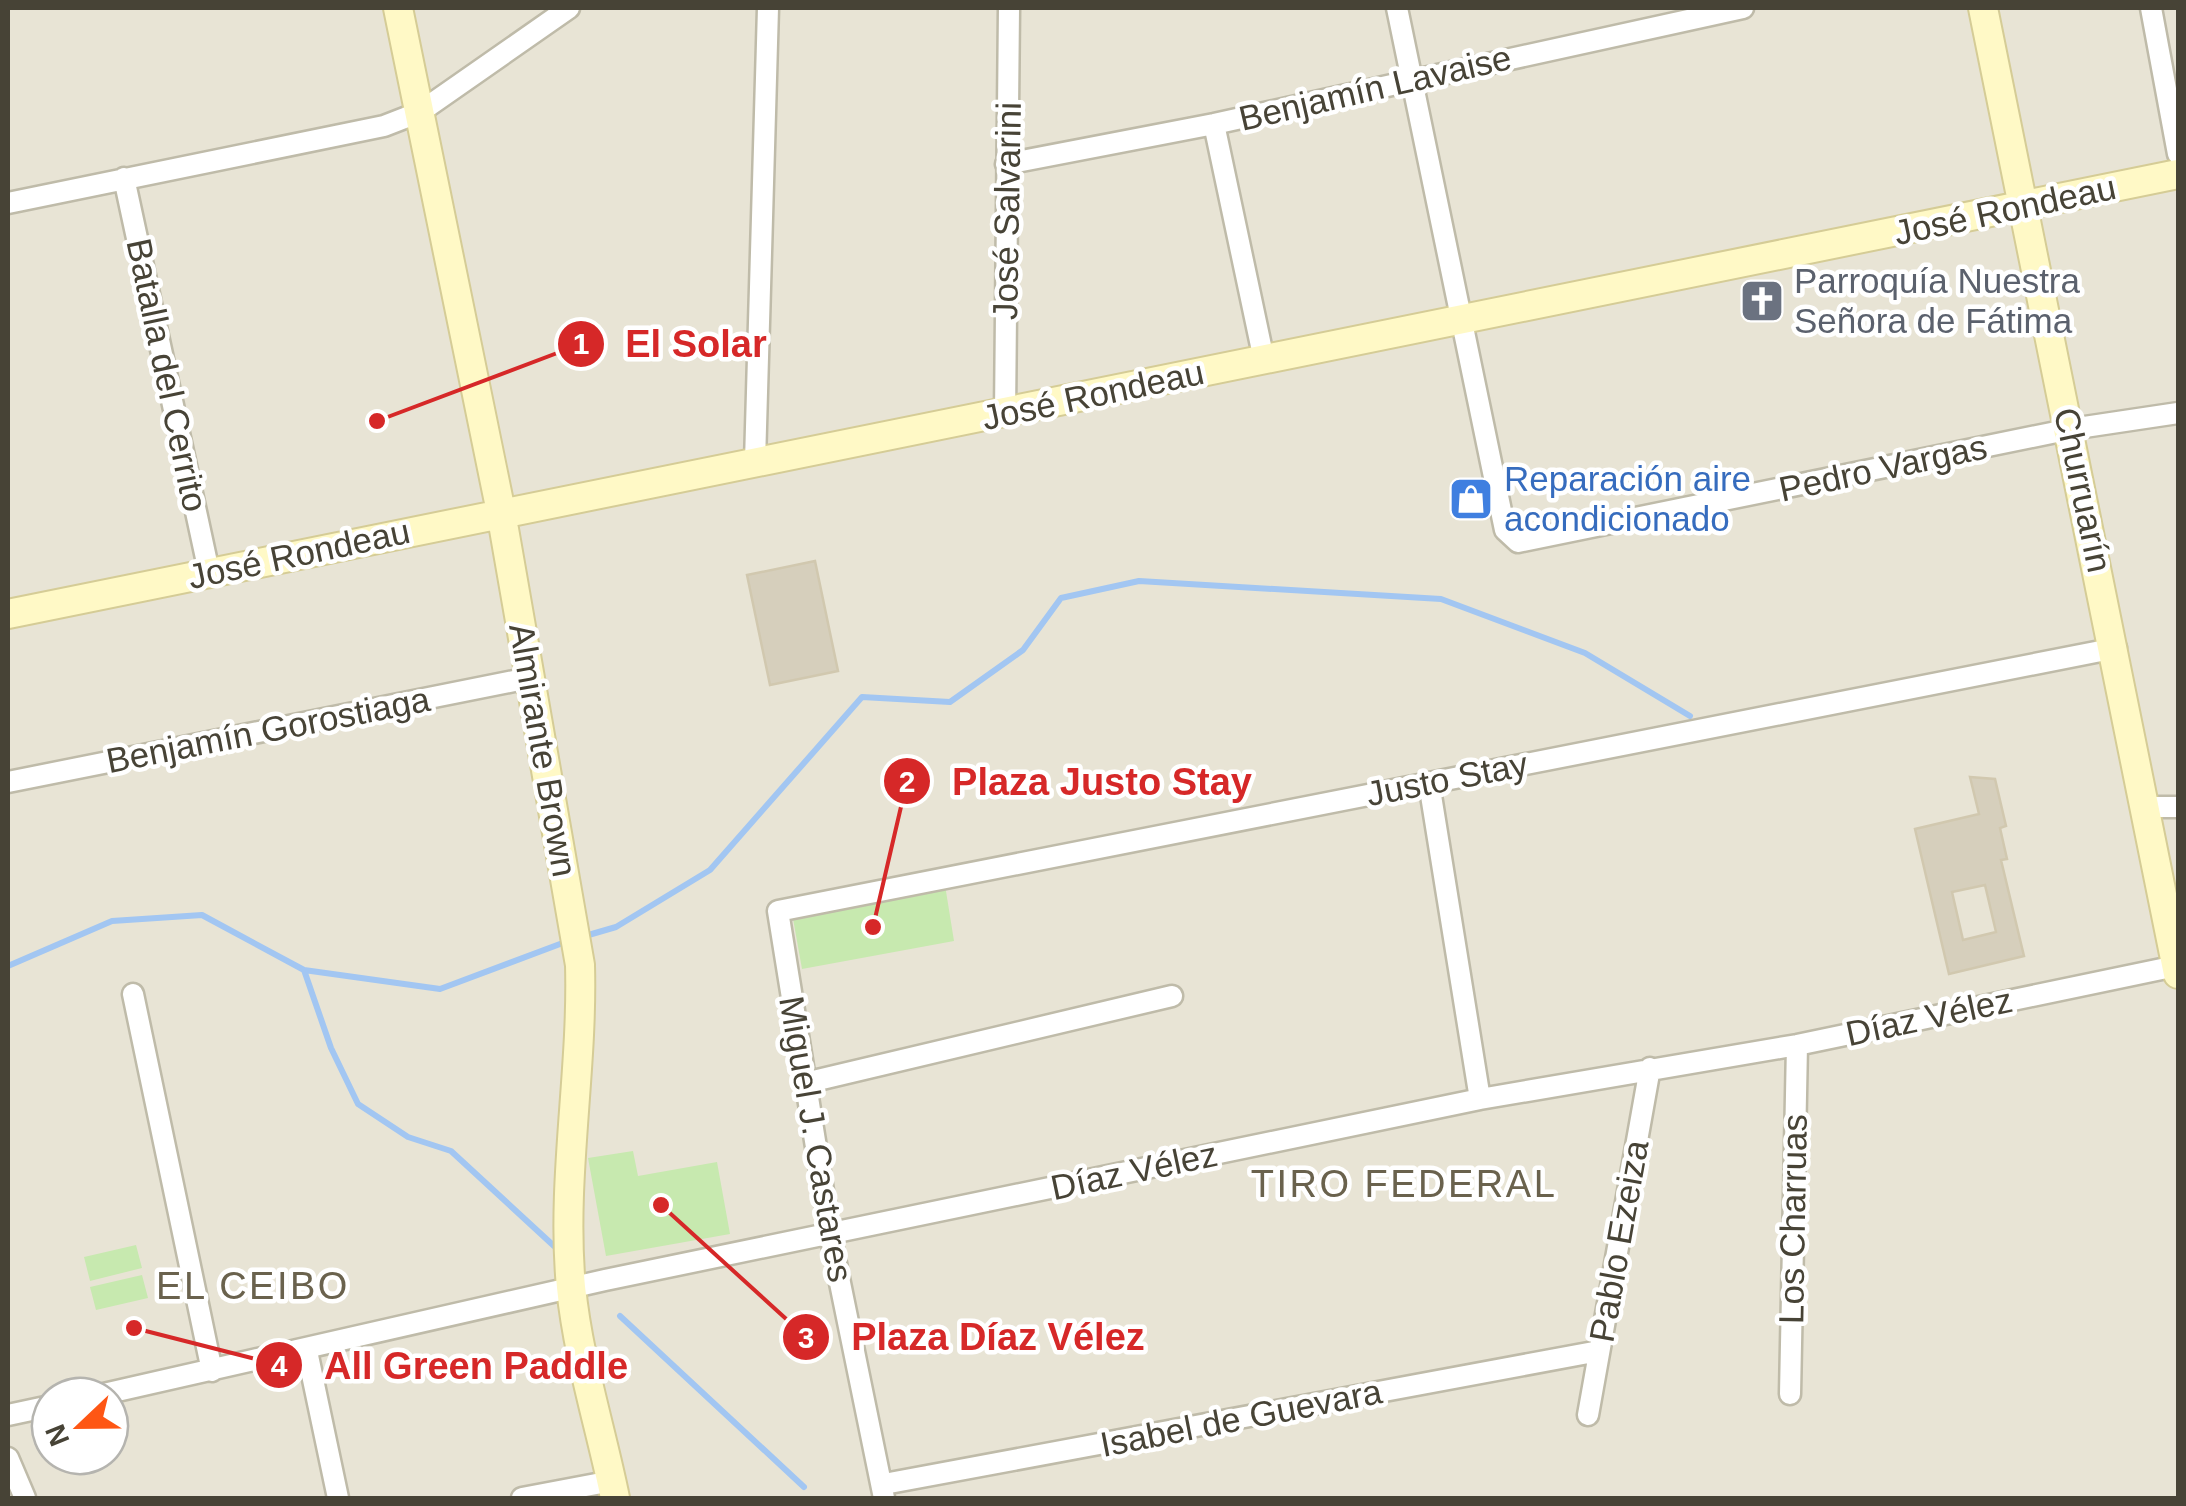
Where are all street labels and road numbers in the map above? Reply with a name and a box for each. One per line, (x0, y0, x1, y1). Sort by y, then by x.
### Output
street label: Benjamín Lavaise (1235, 37, 1515, 138)
street label: José Salvarini (985, 102, 1028, 320)
street label: José Rondeau (1890, 167, 2119, 252)
street label: Batalla del Cerrito (119, 235, 215, 515)
street label: José Rondeau (978, 352, 1207, 437)
street label: Churruarín (2047, 404, 2120, 576)
street label: Pedro Vargas (1775, 426, 1990, 509)
street label: José Rondeau (184, 511, 413, 596)
street label: Almirante Brown (502, 620, 585, 880)
street label: Benjamín Gorostiaga (103, 679, 434, 780)
street label: Justo Stay (1363, 744, 1531, 813)
street label: Díaz Vélez (1842, 980, 2016, 1053)
street label: Miguel J. Castares (772, 993, 861, 1285)
street label: Los Charruas (1771, 1114, 1814, 1324)
street label: Díaz Vélez (1047, 1134, 1221, 1207)
street label: Pablo Ezeiza (1582, 1136, 1656, 1345)
street label: Isabel de Guevara (1097, 1371, 1386, 1464)

